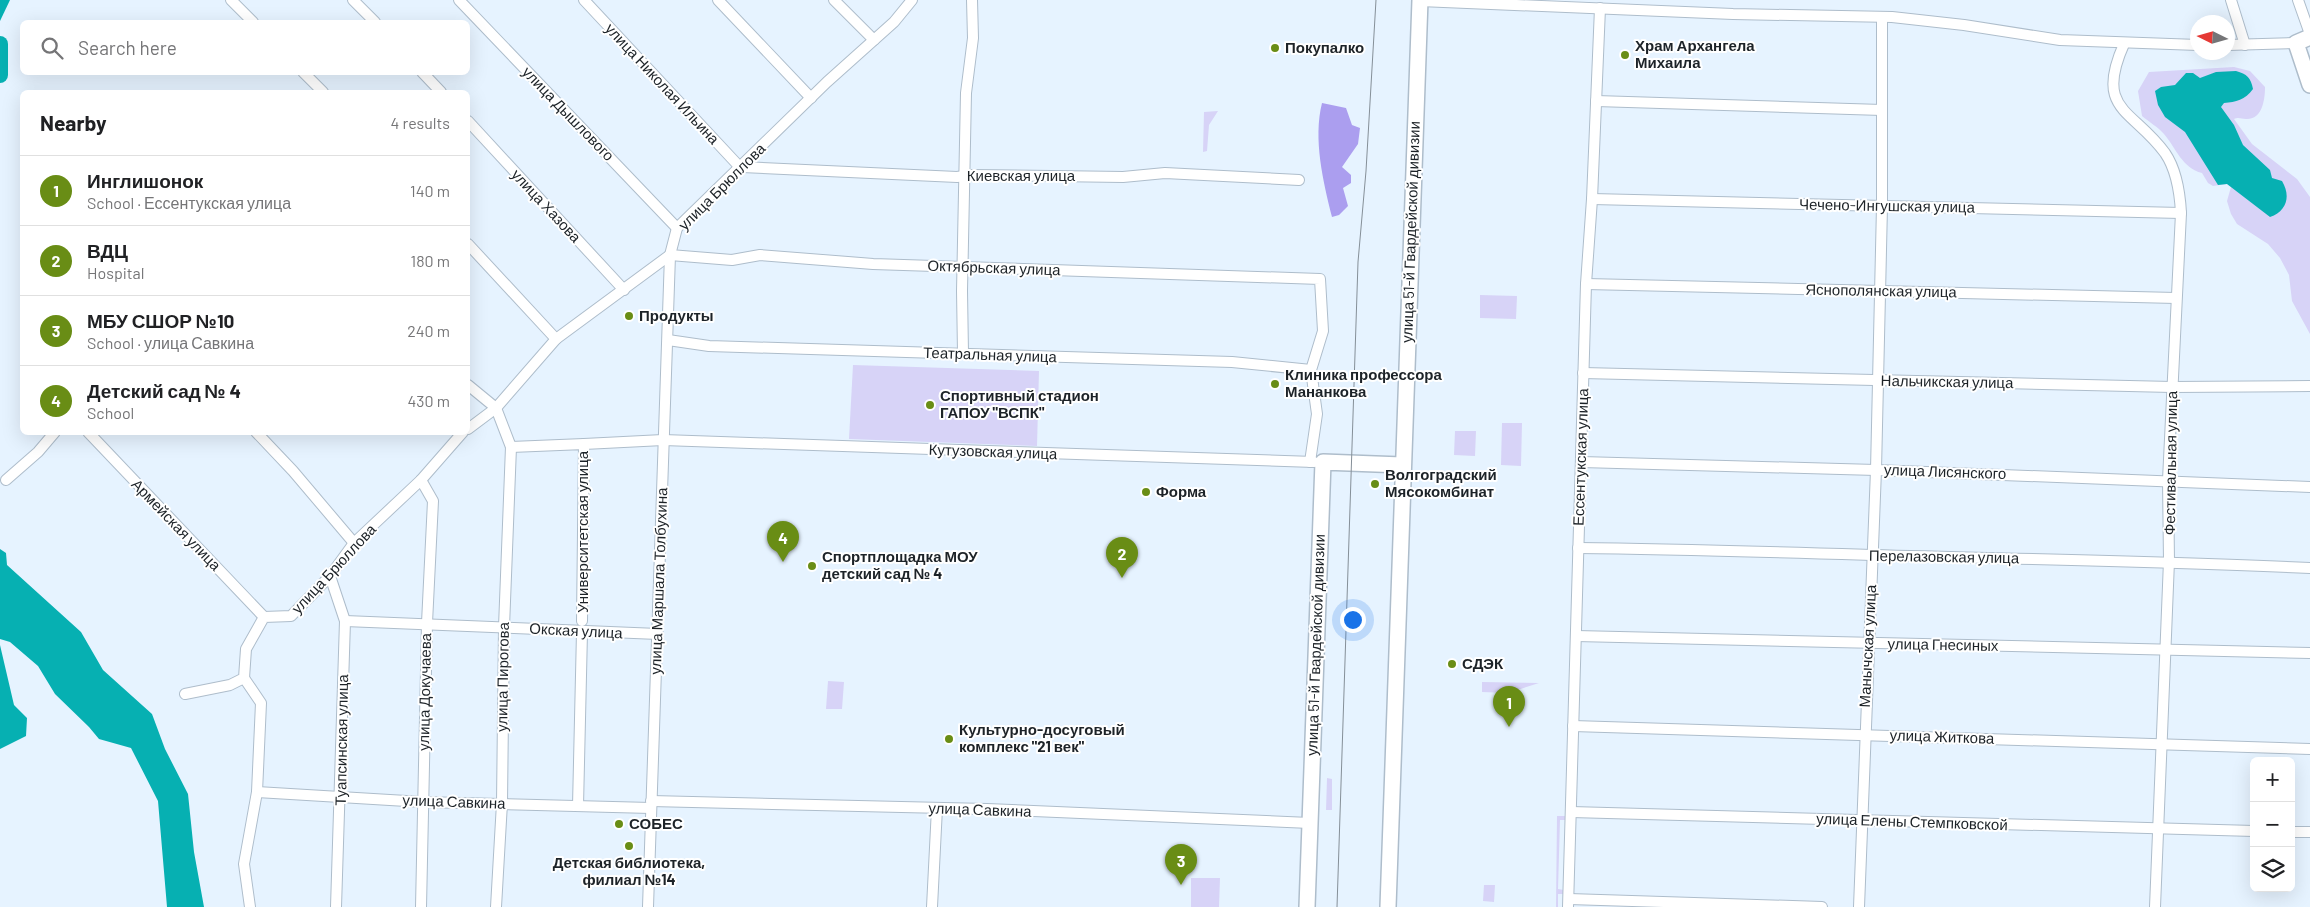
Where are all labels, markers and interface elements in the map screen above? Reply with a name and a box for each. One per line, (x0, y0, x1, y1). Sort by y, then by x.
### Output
north arrow (2190, 15, 2235, 60)
street label: улица Николая Ильина (602, 19, 724, 148)
search box (20, 20, 470, 75)
icon: search (38, 34, 66, 62)
text: Search here (78, 36, 177, 59)
place label: Храм Архангела Михаила (1635, 36, 1755, 71)
place label: Покупалко (1285, 38, 1364, 56)
marker: Покупалко (1269, 42, 1281, 54)
marker: Храм Архангела Михаила (1619, 49, 1631, 61)
street label: улица Дышлового (519, 62, 618, 164)
text: Nearby (40, 110, 106, 135)
text: 4 results (390, 113, 450, 132)
street label: улица 51-й Гвардейской дивизии (1397, 121, 1423, 343)
street label: улица Брюллова (674, 139, 769, 233)
street label: улица Хазова (508, 165, 586, 246)
street label: Киевская улица (967, 166, 1076, 184)
text: Инглишонок (87, 169, 203, 192)
text: 1 (53, 181, 59, 200)
text: 140 m (410, 181, 450, 200)
text: School · Ессентукская улица (87, 193, 291, 212)
street label: Чечено-Ингушская улица (1799, 194, 1976, 216)
text: ВДЦ (87, 239, 128, 262)
text: 2 (52, 251, 60, 270)
text: 180 m (411, 251, 450, 270)
street label: Октябрьская улица (927, 256, 1062, 278)
text: Hospital (87, 263, 144, 282)
street label: Яснополянская улица (1805, 280, 1957, 300)
place label: Продукты (639, 306, 714, 324)
text: МБУ СШОР №10 (87, 309, 234, 332)
marker: Продукты (623, 310, 635, 322)
text: 3 (52, 321, 60, 340)
text: 240 m (407, 321, 450, 340)
text: School · улица Савкина (87, 333, 254, 352)
street label: Театральная улица (923, 343, 1058, 365)
place label: Клиника профессора Мананкова (1285, 365, 1443, 400)
street label: Нальчикская улица (1880, 371, 2014, 391)
marker: Клиника профессора Мананкова (1269, 378, 1281, 390)
text: Детский сад № 4 (87, 379, 241, 402)
place label: Спортивный стадион ГАПОУ "ВСПК" (940, 386, 1099, 421)
street label: Ессентукская улица (1569, 387, 1591, 526)
street label: Фестивальная улица (2160, 390, 2180, 535)
text: 4 (51, 391, 61, 410)
text: 430 m (407, 391, 450, 410)
marker: Спортивный стадион ГАПОУ "ВСПК" (924, 399, 936, 411)
text: School (87, 403, 134, 422)
street label: Кутузовская улица (928, 440, 1058, 462)
street label: Университетская улица (573, 450, 591, 613)
street label: улица Лисянского (1884, 460, 2007, 482)
place label: Волгоградский Мясокомбинат (1385, 465, 1497, 500)
street label: Армейская улица (128, 475, 225, 574)
marker: Волгоградский Мясокомбинат (1369, 478, 1381, 490)
place label: Форма (1156, 482, 1207, 500)
marker: Форма (1140, 486, 1152, 498)
street label: улица Маршала Толбухина (646, 487, 670, 675)
street label: улица Брюллова (287, 519, 380, 617)
pin: 4 (767, 521, 799, 562)
street label: улица 51-й Гвардейской дивизии (1302, 534, 1328, 756)
pin: 2 (1106, 537, 1138, 578)
street label: Перелазовская улица (1869, 546, 2020, 566)
place label: Спортплощадка МОУ детский сад № 4 (822, 547, 978, 582)
marker: Спортплощадка МОУ детский сад № 4 (806, 560, 818, 572)
street label: Манычская улица (1855, 583, 1879, 708)
your location (1340, 607, 1366, 633)
street label: Окская улица (529, 619, 624, 641)
street label: улица Пирогова (492, 621, 512, 732)
street label: улица Докучаева (414, 632, 434, 751)
street label: улица Гнесиных (1888, 634, 1999, 654)
place label: СДЭК (1462, 654, 1504, 672)
marker: СДЭК (1446, 658, 1458, 670)
street label: Туапсинская улица (331, 673, 351, 806)
pin: 1 (1493, 686, 1525, 727)
place label: Культурно-досуговый комплекс "21 век" (959, 720, 1125, 755)
street label: улица Житкова (1889, 725, 1995, 747)
marker: Культурно-досуговый комплекс "21 век" (943, 733, 955, 745)
map controls (2250, 757, 2295, 892)
button: + (2250, 757, 2295, 802)
street label: улица Савкина (402, 790, 507, 812)
street label: улица Савкина (928, 798, 1033, 820)
button: − (2250, 802, 2295, 847)
street label: улица Елены Стемпковской (1816, 809, 2008, 833)
place label: СОБЕС (629, 814, 683, 832)
marker: СОБЕС (613, 818, 625, 830)
marker: Детская библиотека, филиал №14 (623, 840, 635, 852)
pin: 3 (1165, 844, 1197, 885)
button: layers (2250, 847, 2295, 892)
place label: Детская библиотека, филиал №14 (553, 853, 705, 888)

